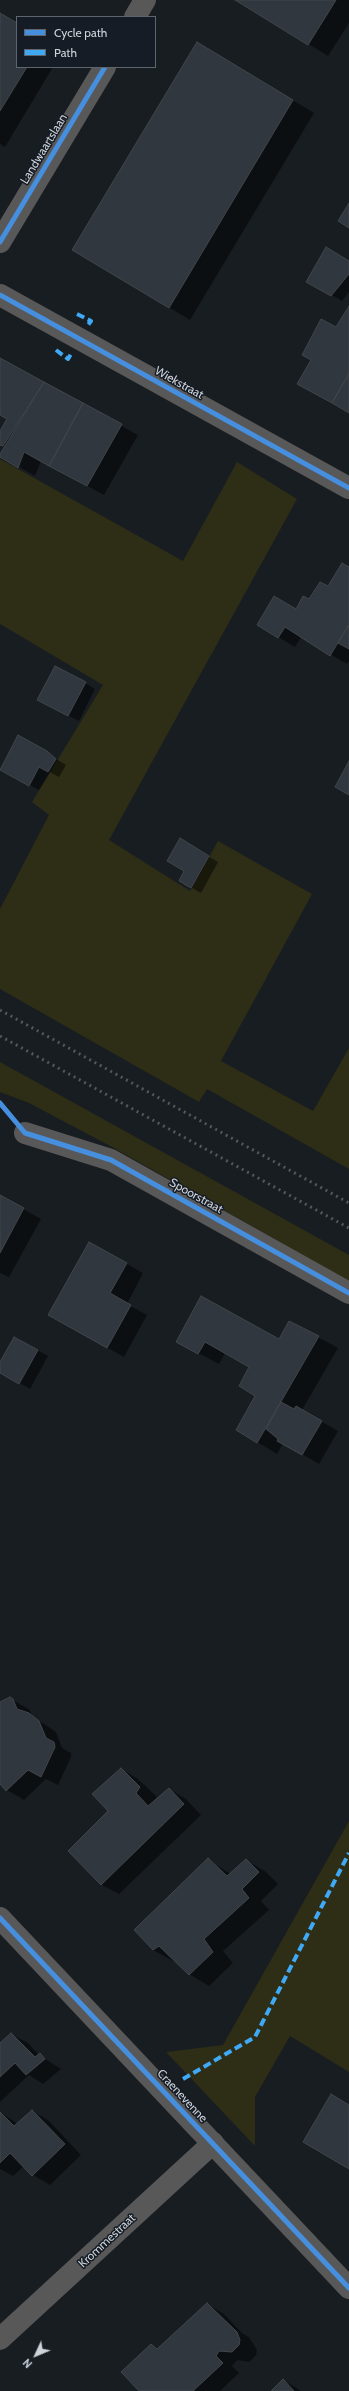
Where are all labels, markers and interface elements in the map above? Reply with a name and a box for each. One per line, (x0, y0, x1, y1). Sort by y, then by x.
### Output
legend (16, 16, 156, 68)
text: Cycle path (54, 25, 107, 40)
text: Path (54, 45, 77, 60)
street label: Landwaartslaan (17, 111, 71, 187)
street label: Wiekstraat (152, 364, 206, 402)
street label: Spoorstraat (167, 1175, 225, 1217)
street label: Craenevenne (154, 2067, 210, 2125)
street label: Krommestraat (76, 2211, 138, 2271)
north arrow (16, 2335, 56, 2375)
text: N (20, 2356, 35, 2371)

